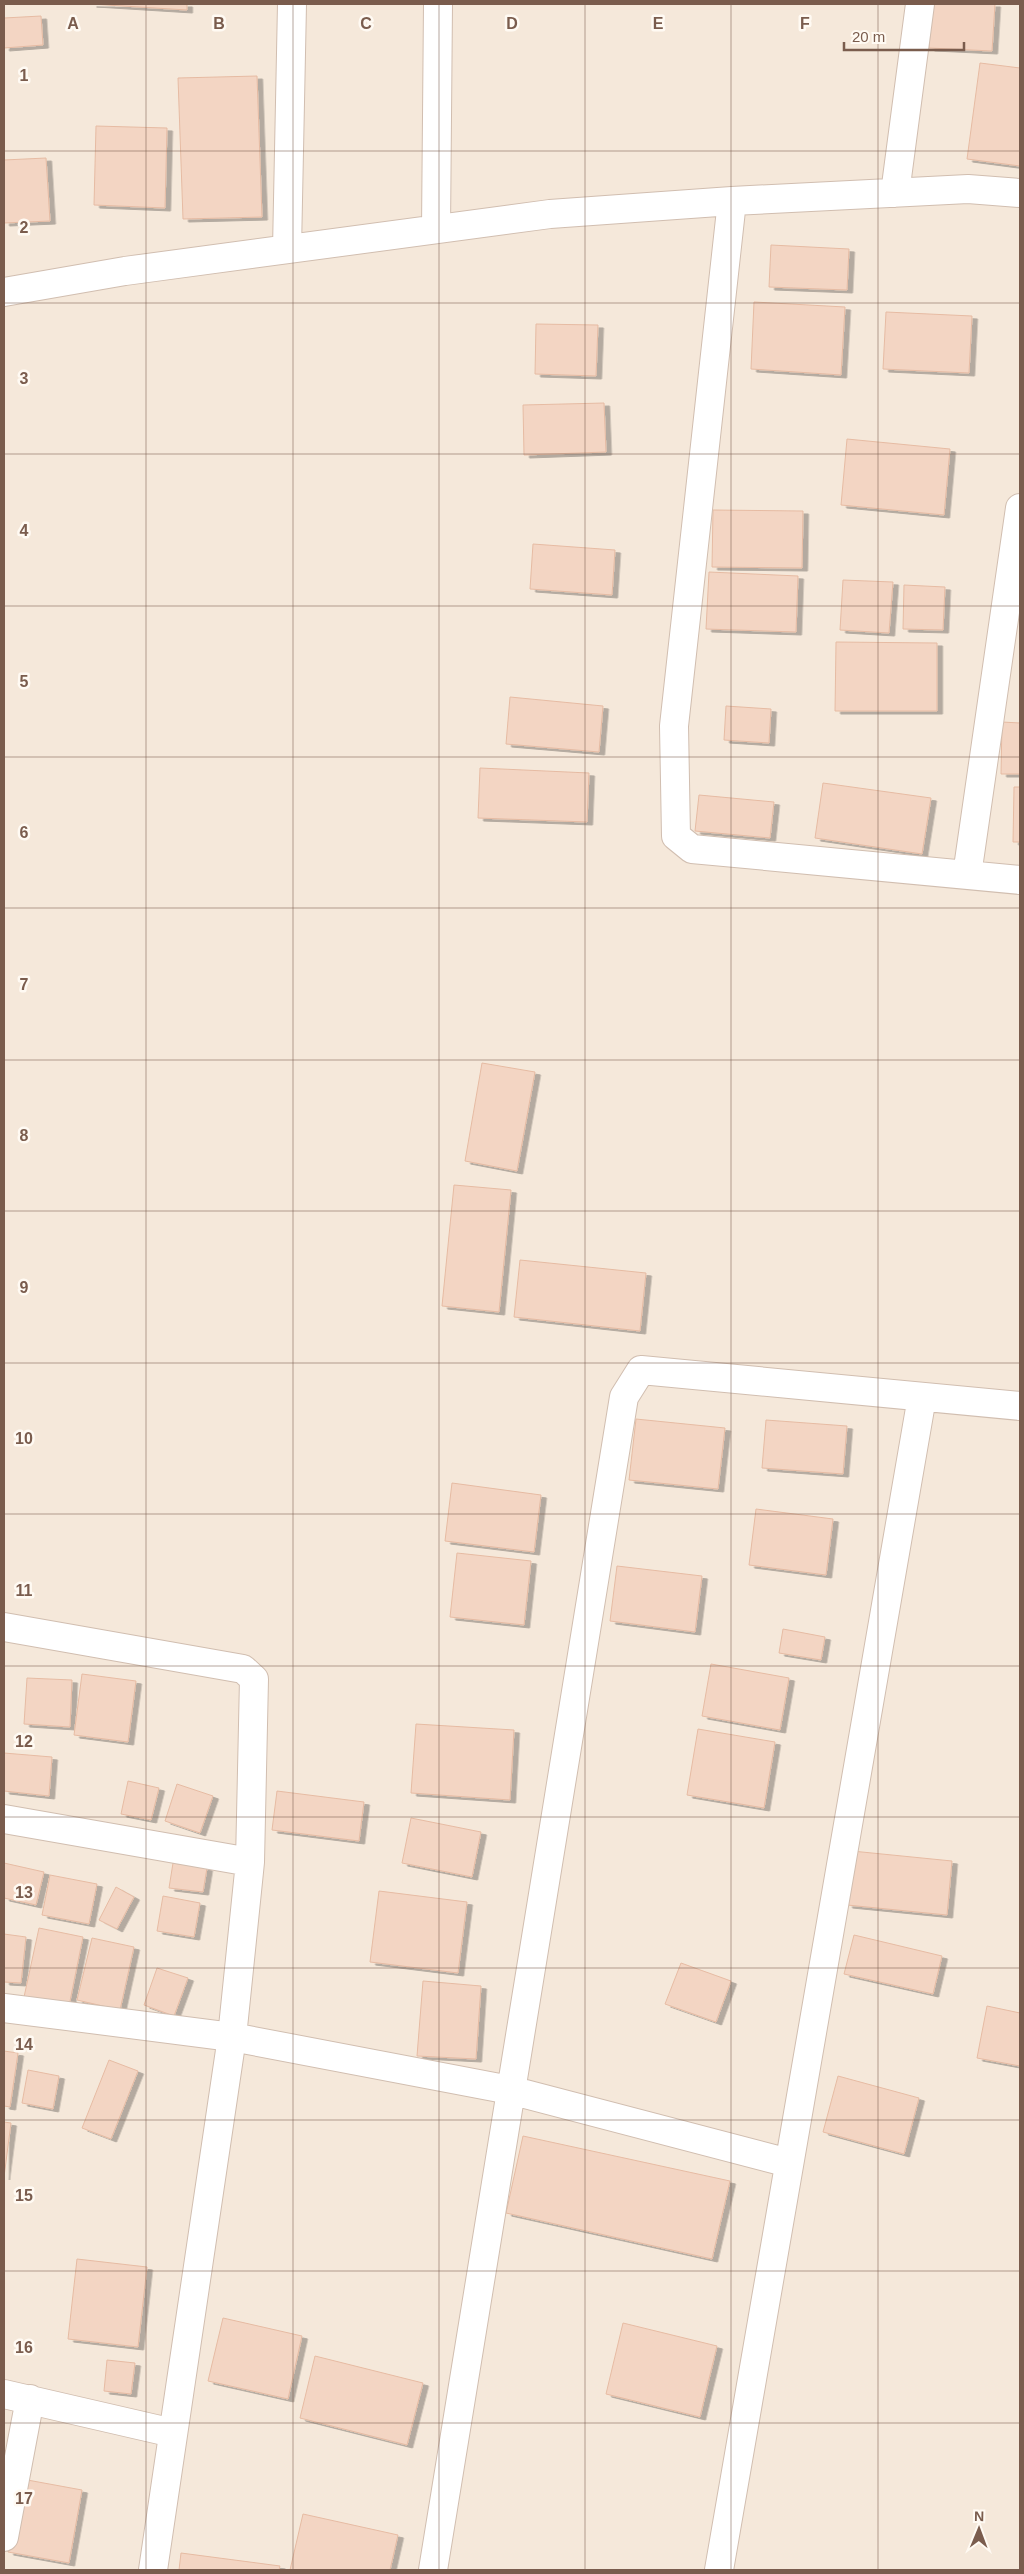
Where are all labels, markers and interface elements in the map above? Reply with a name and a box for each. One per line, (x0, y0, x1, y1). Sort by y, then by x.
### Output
text: A (67, 15, 79, 32)
text: B (213, 15, 225, 32)
text: C (360, 15, 372, 32)
text: D (506, 15, 518, 32)
text: E (653, 15, 664, 32)
text: F (800, 15, 810, 32)
scale bar (844, 20, 964, 52)
text: 20 m (852, 28, 885, 45)
text: 1 (20, 67, 29, 84)
text: 2 (20, 219, 29, 236)
text: 3 (20, 370, 29, 387)
text: 4 (20, 522, 29, 539)
text: 5 (20, 673, 29, 690)
text: 6 (20, 824, 29, 841)
text: 7 (20, 976, 29, 993)
text: 8 (20, 1127, 29, 1144)
text: 9 (20, 1279, 29, 1296)
text: 10 (15, 1430, 33, 1447)
text: 11 (16, 1582, 33, 1599)
text: 12 (15, 1733, 33, 1750)
text: 13 (15, 1884, 33, 1901)
text: 14 (15, 2036, 33, 2053)
text: 15 (15, 2187, 33, 2204)
text: 16 (15, 2339, 33, 2356)
text: 17 (15, 2490, 33, 2507)
north arrow (954, 2504, 1004, 2554)
text: N (974, 2508, 984, 2524)

